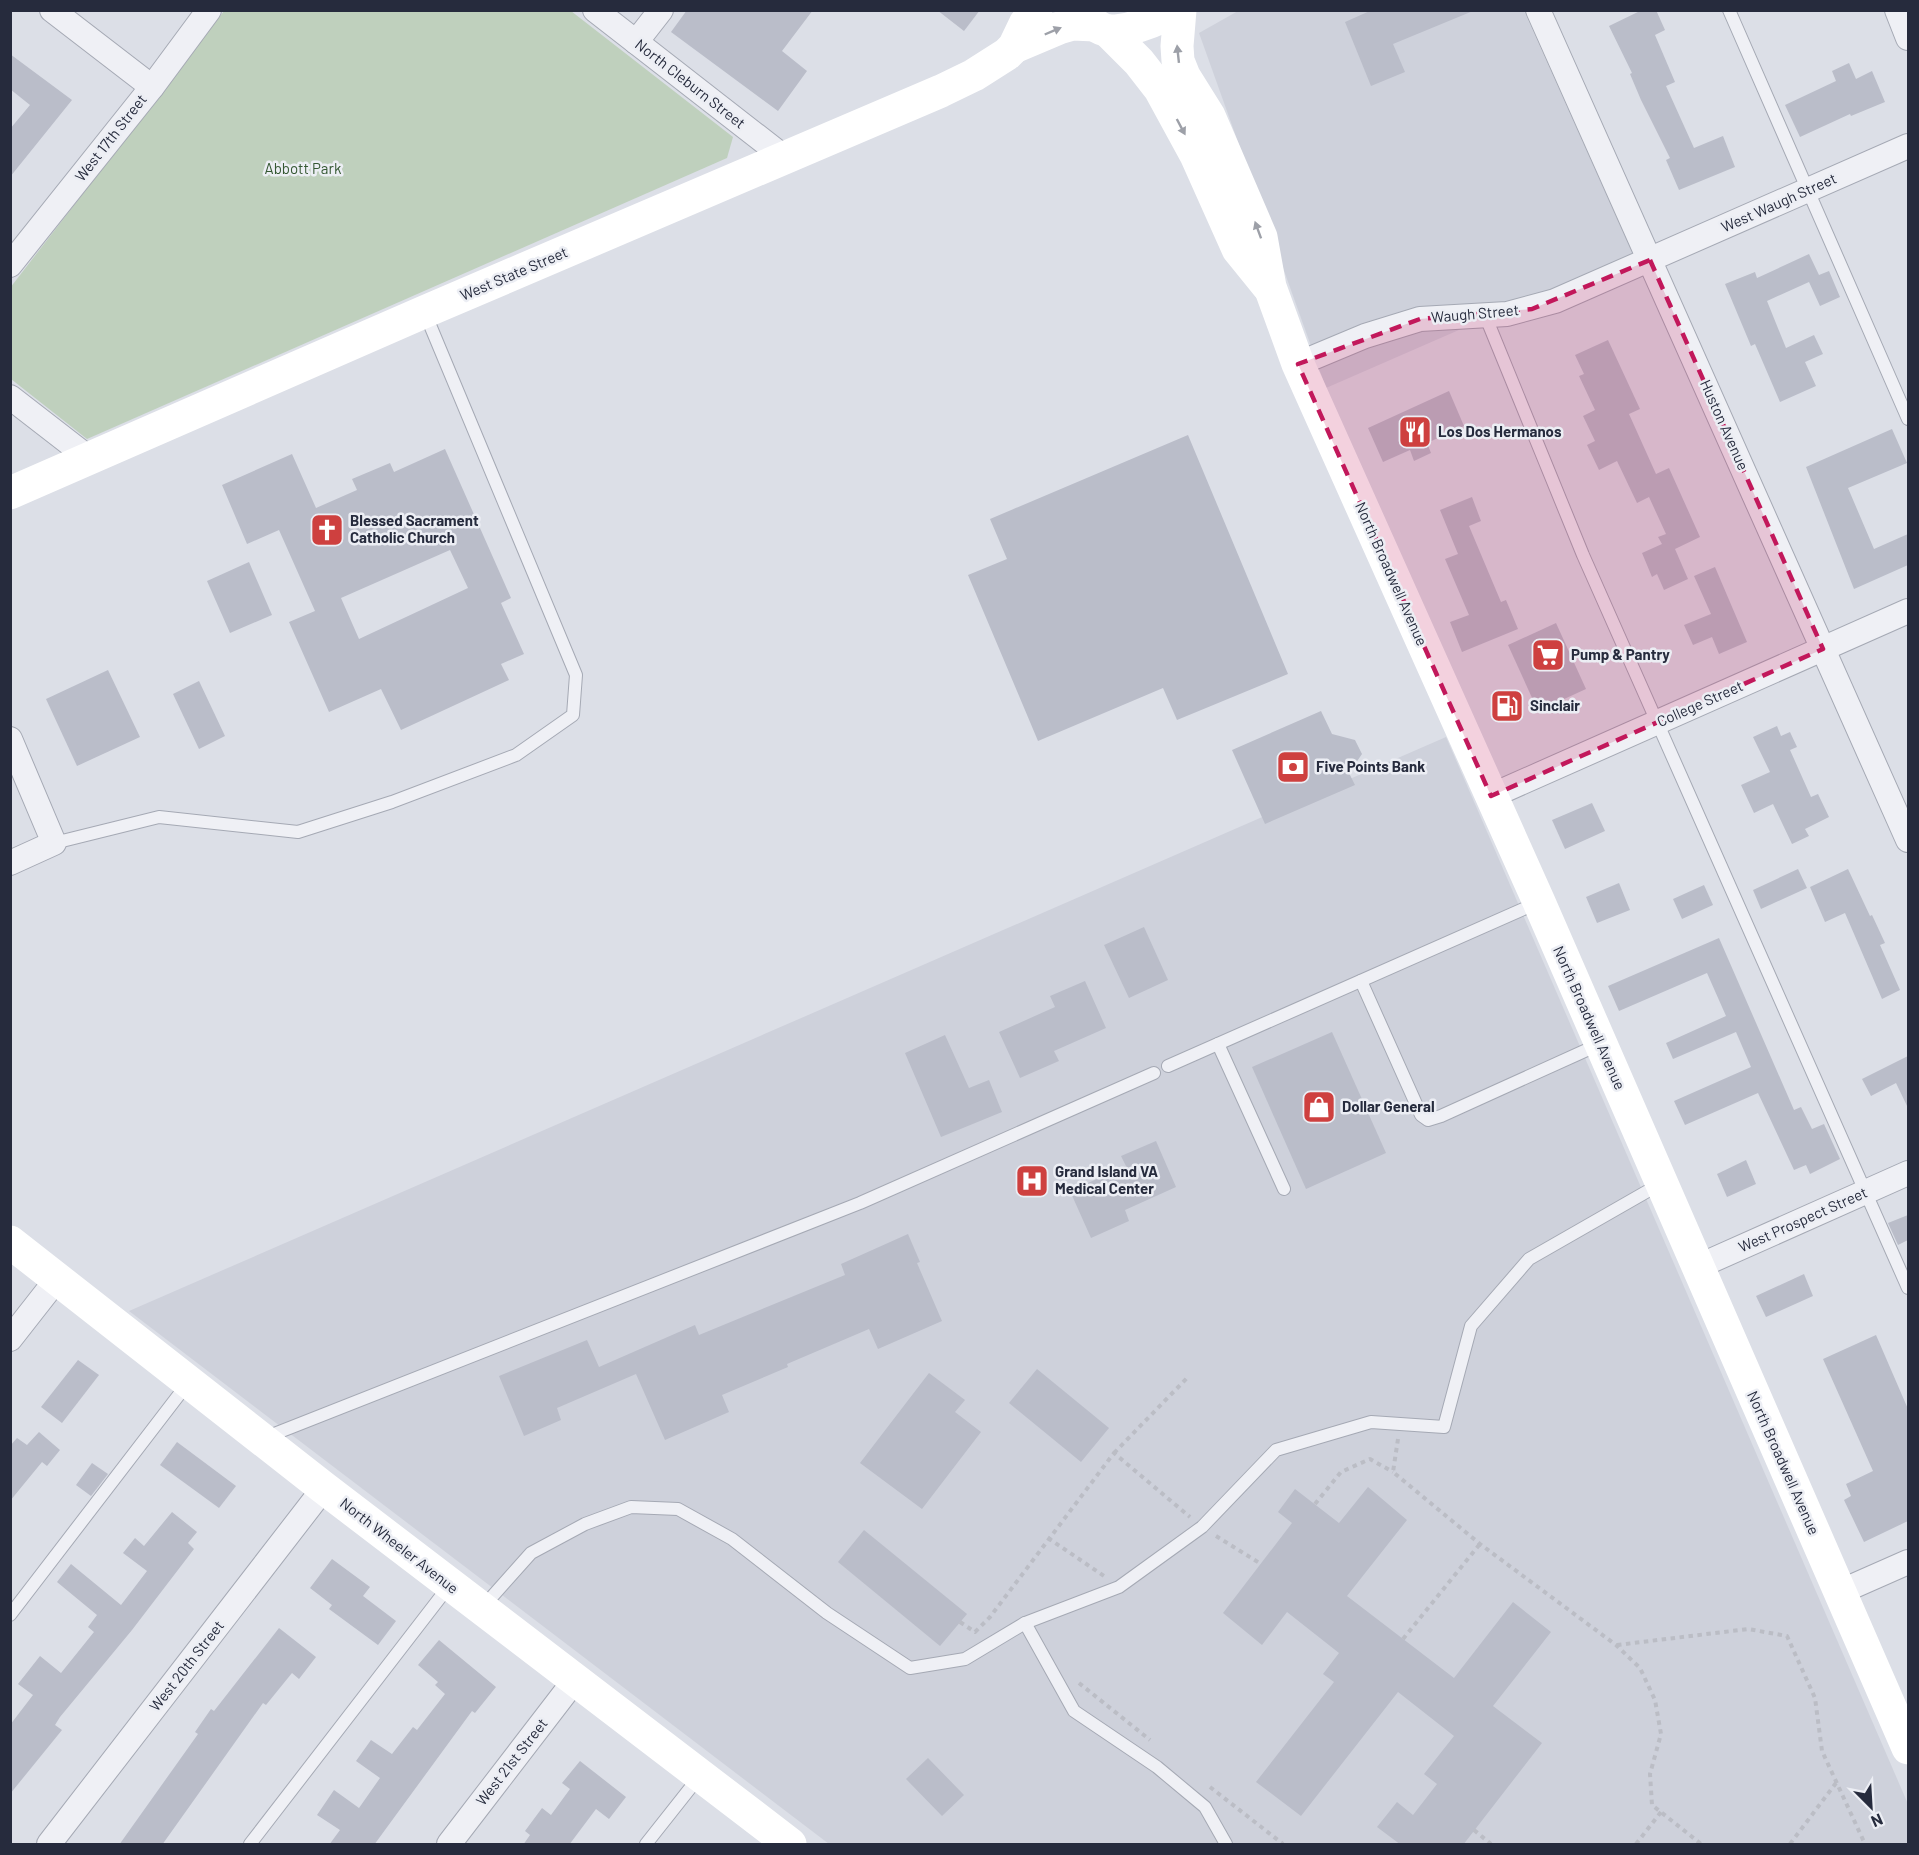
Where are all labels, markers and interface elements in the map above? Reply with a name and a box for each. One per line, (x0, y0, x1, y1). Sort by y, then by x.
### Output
one-way arrow (1045, 26, 1063, 36)
street label: North Cleburn Street (632, 35, 749, 132)
one-way arrow (1173, 44, 1183, 63)
street label: West 17th Street (71, 90, 150, 185)
one-way arrow (1176, 119, 1186, 136)
park label: Abbott Park (265, 159, 342, 177)
street label: West Waugh Street (1718, 169, 1839, 236)
one-way arrow (1253, 221, 1263, 239)
street label: West State Street (457, 242, 570, 304)
street label: Waugh Street (1430, 300, 1520, 326)
street label: Huston Avenue (1697, 377, 1753, 473)
restaurant icon: Los Dos Hermanos (1397, 414, 1433, 450)
place label: Los Dos Hermanos (1438, 422, 1562, 440)
street label: North Broadwell Avenue (1352, 499, 1432, 648)
place label: Blessed Sacrament Catholic Church (350, 511, 479, 546)
church icon: Blessed Sacrament Catholic Church (309, 512, 345, 548)
supermarket icon: Pump & Pantry (1530, 637, 1566, 673)
place label: Pump & Pantry (1571, 645, 1670, 663)
street label: College Street (1654, 676, 1745, 730)
fuel station icon: Sinclair (1489, 688, 1525, 724)
place label: Sinclair (1530, 696, 1580, 714)
bank icon: Five Points Bank (1275, 749, 1311, 785)
place label: Five Points Bank (1316, 757, 1425, 775)
street label: North Broadwell Avenue (1550, 943, 1630, 1092)
shop icon: Dollar General (1301, 1089, 1337, 1125)
place label: Dollar General (1342, 1097, 1435, 1115)
place label: Grand Island VA Medical Center (1055, 1162, 1158, 1197)
hospital icon: Grand Island VA Medical Center (1014, 1163, 1050, 1199)
street label: West Prospect Street (1735, 1183, 1870, 1256)
street label: North Broadwell Avenue (1744, 1388, 1824, 1537)
street label: North Wheeler Avenue (337, 1493, 462, 1597)
street label: West 20th Street (145, 1617, 227, 1714)
street label: West 21st Street (472, 1714, 551, 1809)
north arrow (1841, 1777, 1901, 1837)
text: N (1869, 1810, 1886, 1832)

